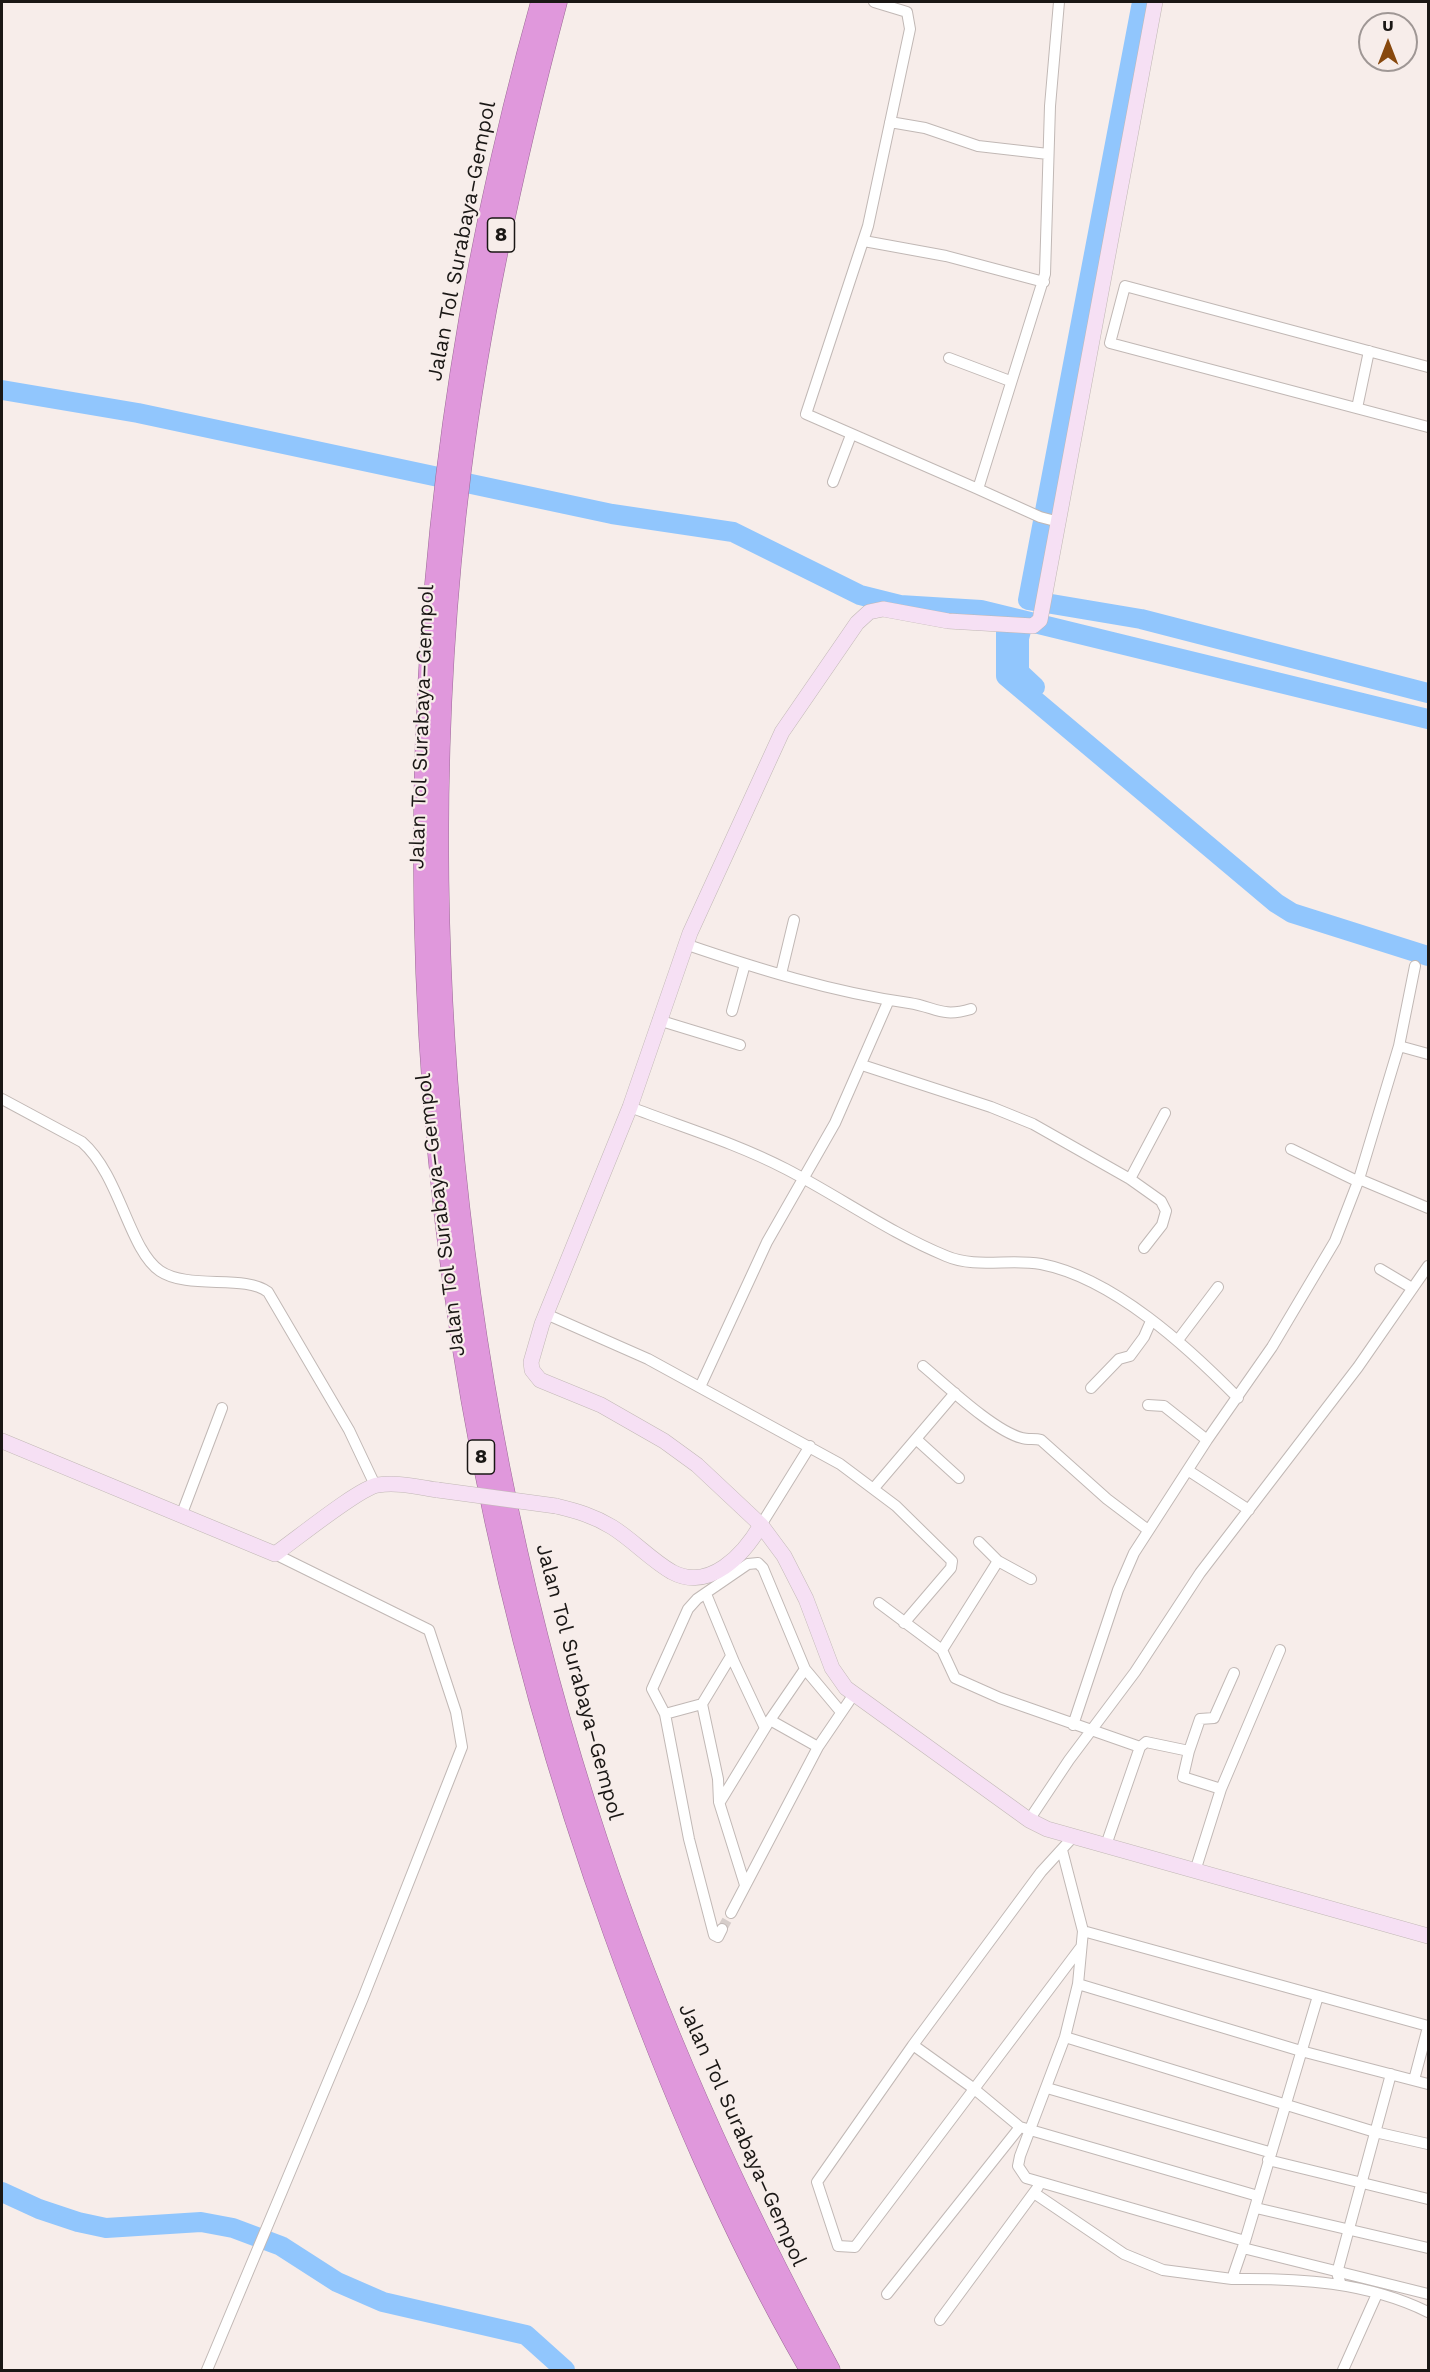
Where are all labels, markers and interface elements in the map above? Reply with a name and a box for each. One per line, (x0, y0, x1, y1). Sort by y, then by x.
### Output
north arrow (1358, 12, 1418, 72)
text: U (1382, 16, 1394, 35)
street label: Jalan Tol Surabaya–Gempol (422, 99, 502, 383)
road number: 8 (488, 218, 514, 252)
street label: Jalan Tol Surabaya–Gempol (404, 584, 440, 870)
street label: Jalan Tol Surabaya–Gempol (411, 1072, 471, 1358)
road number: 8 (468, 1440, 494, 1474)
street label: Jalan Tol Surabaya–Gempol (530, 1541, 628, 1823)
street label: Jalan Tol Surabaya–Gempol (673, 2000, 811, 2270)

